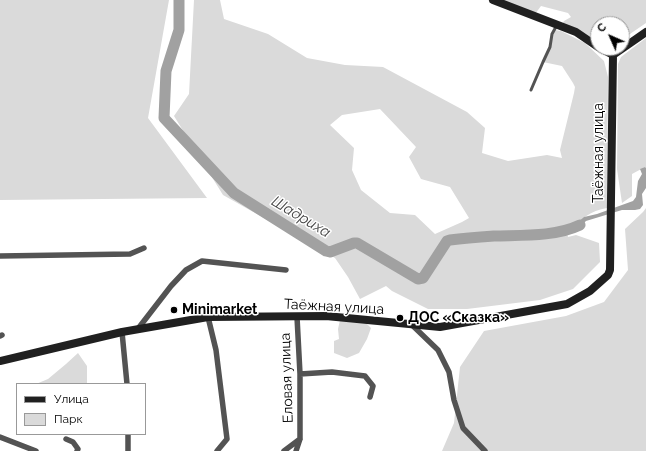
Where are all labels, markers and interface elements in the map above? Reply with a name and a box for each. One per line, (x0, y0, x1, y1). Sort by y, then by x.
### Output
north arrow (590, 16, 630, 56)
text: С (595, 21, 609, 35)
street label: Таёжная улица (591, 103, 607, 203)
water label: Шадриха (268, 192, 334, 242)
street label: Таёжная улица (284, 296, 384, 318)
place label: Minimarket (182, 302, 257, 318)
marker: Minimarket (169, 305, 179, 315)
place label: ДОС «Сказка» (408, 310, 509, 326)
marker: ДОС «Сказка» (395, 313, 405, 323)
street label: Еловая улица (277, 333, 297, 423)
legend (16, 383, 146, 435)
text: Улица (54, 392, 89, 406)
text: Парк (54, 412, 83, 426)

